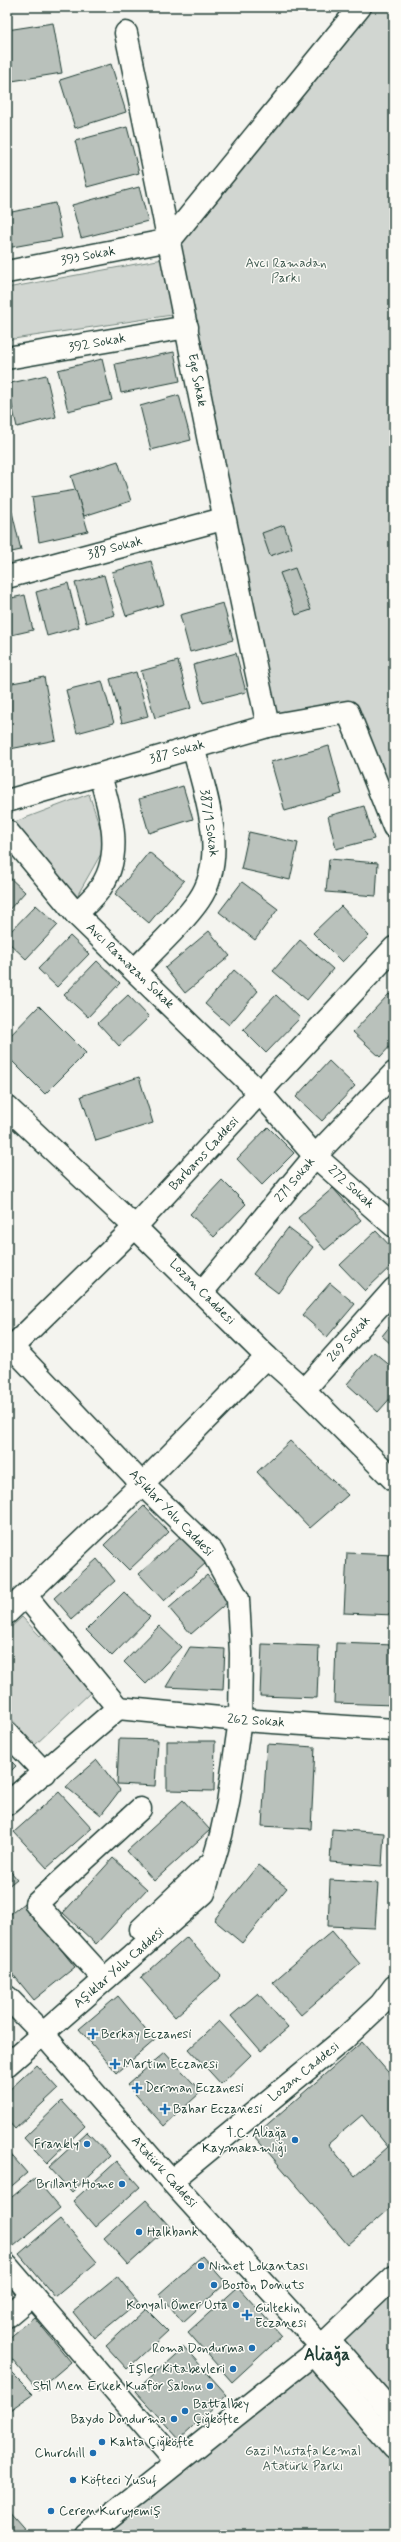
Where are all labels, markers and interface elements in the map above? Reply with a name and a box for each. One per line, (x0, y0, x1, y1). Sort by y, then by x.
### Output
street label: 393 Sokak (59, 242, 117, 270)
park label: Avcı Ramadan Parkı (245, 255, 327, 287)
street label: 392 Sokak (67, 330, 127, 356)
street label: Ege Sokak (184, 352, 211, 409)
street label: 389 Sokak (86, 532, 145, 563)
street label: 387 Sokak (147, 736, 207, 768)
street label: 387/1 Sokak (196, 788, 222, 858)
street label: Avcı Ramazan Sokak (82, 919, 178, 1013)
street label: Barbaros Caddesi (165, 1113, 243, 1195)
street label: 271 Sokak (271, 1153, 319, 1206)
street label: 272 Sokak (324, 1162, 378, 1213)
street label: Lozan Caddesi (165, 1255, 239, 1329)
street label: 269 Sokak (324, 1312, 375, 1366)
street label: Aşıklar Yolu Caddesi (125, 1466, 217, 1560)
street label: 262 Sokak (227, 1711, 286, 1732)
street label: Aşıklar Yolu Caddesi (70, 1924, 168, 2012)
place label: Berkay Eczanesi (101, 2026, 191, 2043)
marker: Berkay Eczanesi (88, 2029, 98, 2039)
street label: Lozan Caddesi (265, 2038, 343, 2106)
place label: Martım Eczanesi (123, 2056, 218, 2073)
marker: Martım Eczanesi (110, 2059, 120, 2069)
place label: Derman Eczanesi (145, 2080, 244, 2097)
marker: Derman Eczanesi (132, 2083, 142, 2093)
place label: Bahar Eczanesi (173, 2101, 262, 2118)
marker: Bahar Eczanesi (160, 2104, 170, 2114)
place label: T.C. Aliağa Kaymakamlığı (202, 2125, 287, 2157)
street label: Atatürk Caddesi (127, 2133, 201, 2211)
marker: T.C. Aliağa Kaymakamlığı (290, 2135, 300, 2145)
place label: Frankly (34, 2136, 79, 2153)
marker: Frankly (82, 2139, 92, 2149)
place label: Brillant Home (36, 2176, 114, 2193)
marker: Brillant Home (117, 2179, 127, 2189)
place label: Halkbank (147, 2224, 199, 2241)
marker: Halkbank (134, 2227, 144, 2237)
place label: Nimet Lokantası (209, 2258, 308, 2275)
marker: Nimet Lokantası (196, 2261, 206, 2271)
place label: Boston Donuts (222, 2277, 305, 2294)
marker: Boston Donuts (209, 2280, 219, 2290)
place label: Konyalı Ömer Usta (126, 2297, 228, 2314)
marker: Konyalı Ömer Usta (231, 2300, 241, 2310)
place label: Gültekin Eczanesi (255, 2300, 307, 2332)
marker: Gültekin Eczanesi (242, 2310, 252, 2320)
place label: Roma Dondurma (152, 2340, 244, 2357)
marker: Roma Dondurma (247, 2343, 257, 2353)
district label: Aliağa (304, 2344, 350, 2367)
place label: İşler Kitabevleri (128, 2361, 225, 2378)
marker: İşler Kitabevleri (228, 2364, 238, 2374)
place label: Stil Men Erkek Kuaför Salonu (33, 2378, 202, 2395)
marker: Stil Men Erkek Kuaför Salonu (205, 2381, 215, 2391)
place label: Battalbey Çiğköfte (193, 2396, 249, 2428)
marker: Battalbey Çiğköfte (180, 2406, 190, 2416)
place label: Baydo Dondurma (70, 2411, 166, 2428)
marker: Baydo Dondurma (169, 2414, 179, 2424)
place label: Kahta Çiğköfte (110, 2434, 194, 2451)
marker: Kahta Çiğköfte (97, 2437, 107, 2447)
park label: Gazi Mustafa Kemal Atatürk Parkı (245, 2443, 361, 2475)
place label: Churchill (34, 2445, 85, 2462)
marker: Churchill (88, 2448, 98, 2458)
place label: Köfteci Yusuf (81, 2472, 157, 2489)
marker: Köfteci Yusuf (68, 2475, 78, 2485)
place label: Ceren Kuruyemiş (59, 2503, 161, 2520)
marker: Ceren Kuruyemiş (46, 2506, 56, 2516)

